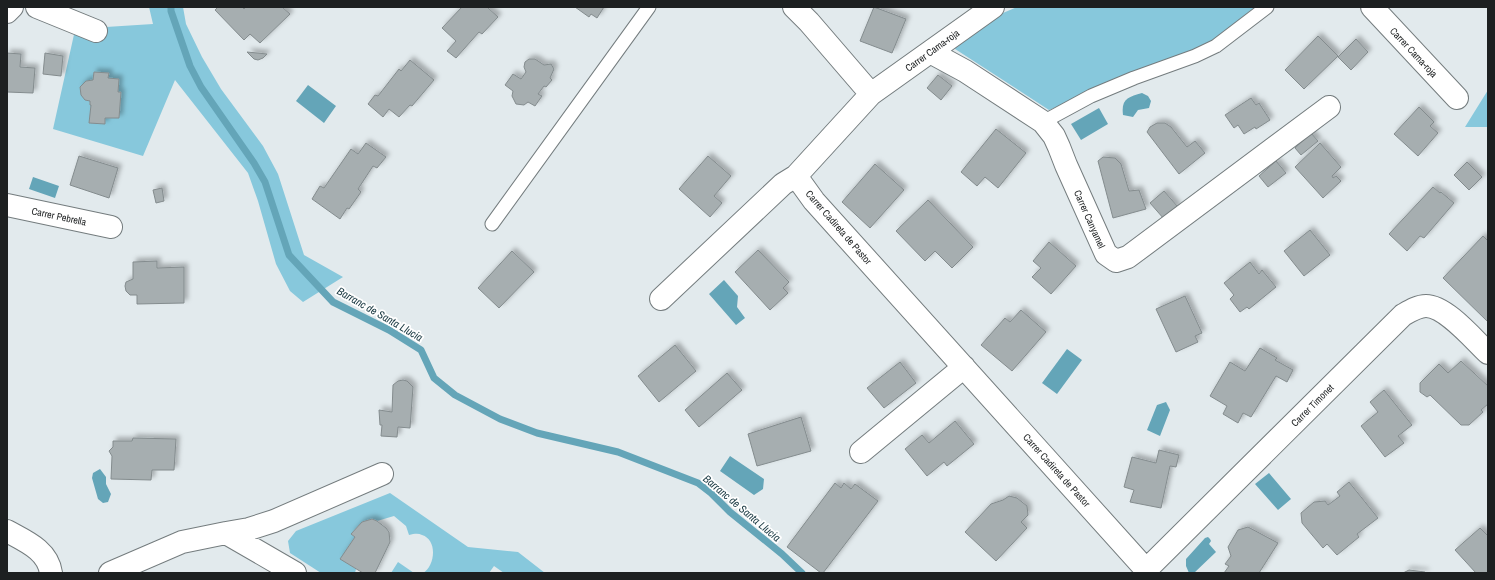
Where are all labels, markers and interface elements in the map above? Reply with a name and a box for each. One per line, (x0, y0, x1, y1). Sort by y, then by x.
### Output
street label: Carrer Cama-roja (1387, 25, 1440, 80)
street label: Carrer Cama-roja (903, 26, 962, 74)
street label: Carrer Cadireta de Pastor (803, 187, 875, 267)
street label: Carrer Canyamel (1071, 188, 1108, 251)
street label: Carrer Pebrella (30, 204, 88, 229)
water label: Barranc de Santa Llucia (335, 284, 425, 344)
street label: Carrer Timonet (1288, 381, 1337, 429)
street label: Carrer Cadireta de Pastor (1020, 431, 1093, 510)
water label: Barranc de Santa Llucia (700, 472, 784, 544)

